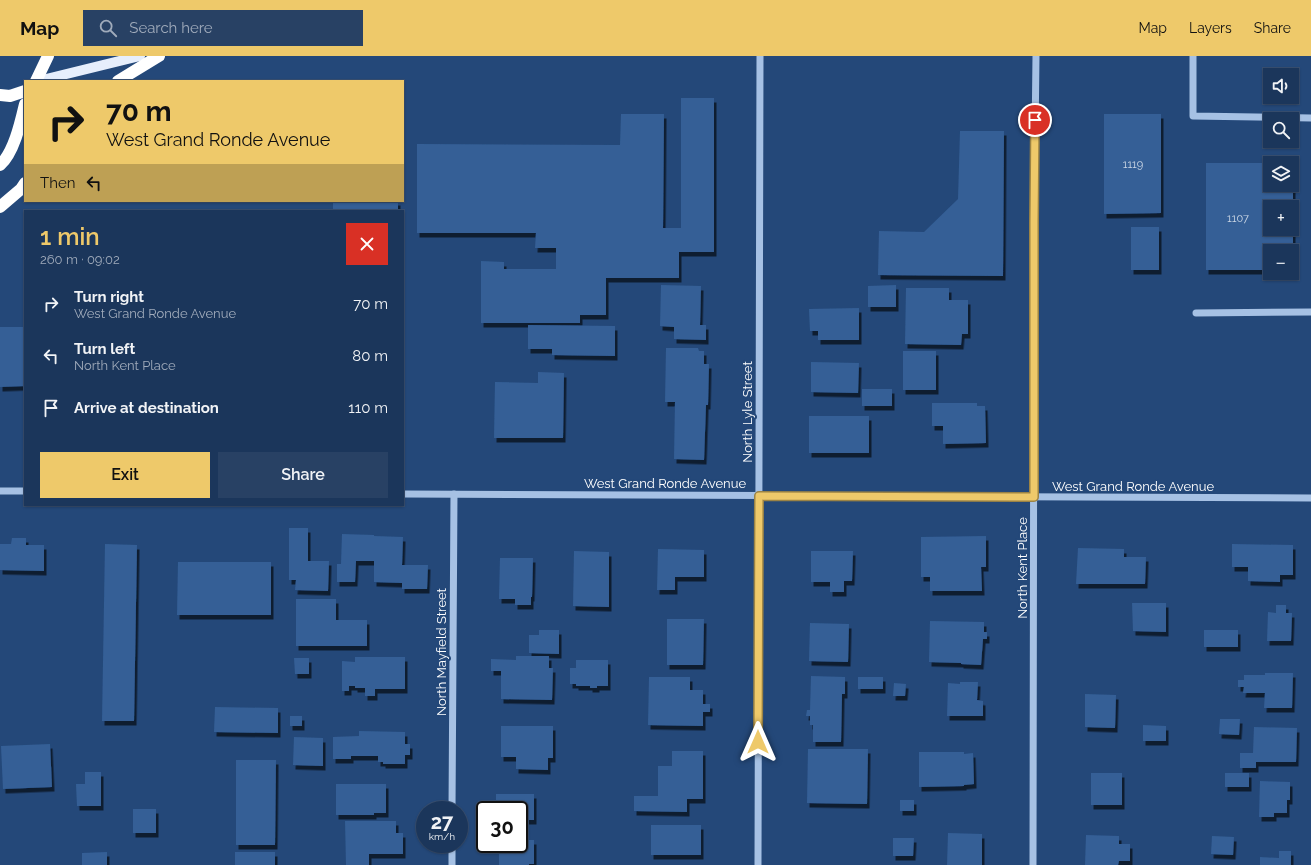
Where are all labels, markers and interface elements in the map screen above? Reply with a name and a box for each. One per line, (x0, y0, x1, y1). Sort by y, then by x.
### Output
search box (83, 10, 363, 46)
text: Map (20, 17, 59, 39)
icon: search (97, 17, 119, 39)
text: Search here (129, 19, 213, 37)
text: Map (1139, 20, 1167, 36)
text: Layers (1189, 20, 1232, 36)
text: Share (1254, 20, 1291, 36)
map controls (1263, 68, 1299, 280)
button: sound (1263, 68, 1299, 104)
text: 70 m (106, 95, 172, 128)
icon: right (40, 96, 92, 148)
pin (1018, 103, 1052, 137)
icon: arrive (1024, 109, 1046, 131)
button: search (1263, 112, 1299, 148)
text: West Grand Ronde Avenue (106, 129, 330, 150)
button: layers (1263, 156, 1299, 192)
house number: 1119 (1123, 158, 1143, 171)
icon: left (83, 172, 105, 194)
text: Then (40, 174, 75, 192)
button: + (1263, 200, 1299, 236)
house number: 1107 (1227, 212, 1249, 225)
text: 1 min (40, 222, 100, 251)
button: close (346, 223, 388, 265)
button: − (1263, 244, 1299, 280)
text: 260 m · 09:02 (40, 252, 120, 267)
text: Turn right (74, 288, 144, 306)
icon: right (40, 293, 62, 315)
text: 70 m (353, 295, 388, 313)
text: West Grand Ronde Avenue (74, 306, 236, 321)
text: Turn left (74, 340, 135, 358)
icon: left (40, 345, 62, 367)
text: 80 m (352, 347, 388, 365)
text: North Kent Place (74, 358, 176, 373)
street label: North Lyle Street (740, 361, 755, 463)
icon: arrive (40, 397, 62, 419)
text: Arrive at destination (74, 399, 219, 417)
text: 110 m (348, 399, 388, 417)
button: Exit (40, 452, 210, 498)
button: Share (218, 452, 388, 498)
street label: West Grand Ronde Avenue (584, 476, 746, 491)
street label: West Grand Ronde Avenue (1052, 479, 1214, 494)
street label: North Kent Place (1015, 517, 1030, 619)
street label: North Mayfield Street (434, 587, 449, 716)
position arrow (737, 721, 779, 763)
speed limit sign: 30 (476, 801, 528, 853)
text: 27 (431, 810, 453, 834)
text: km/h (429, 831, 455, 842)

